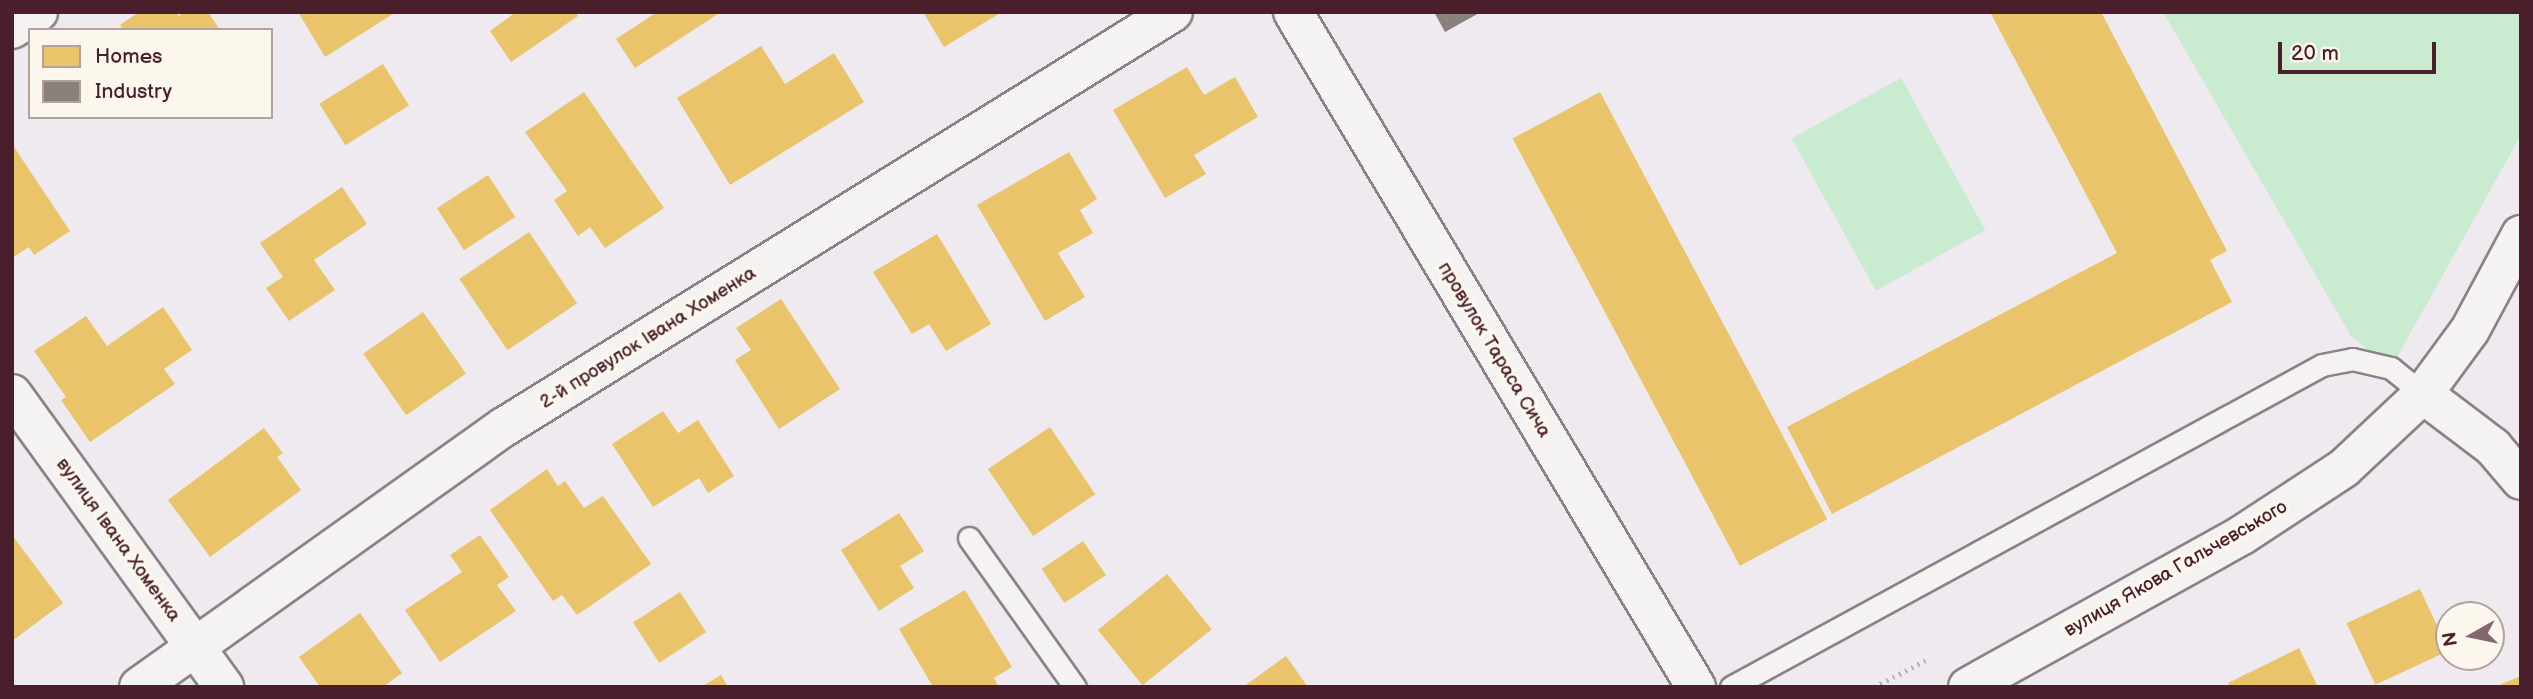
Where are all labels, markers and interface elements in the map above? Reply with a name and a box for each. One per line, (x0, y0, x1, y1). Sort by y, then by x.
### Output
legend (28, 28, 273, 119)
scale bar (2281, 28, 2438, 72)
text: 20 m (2291, 41, 2339, 66)
text: Homes (95, 44, 163, 69)
text: Industry (95, 79, 172, 104)
street label: провулок Тараса Сича (1433, 258, 1555, 442)
street label: 2-й провулок Івана Хоменка (536, 262, 760, 414)
street label: вулиця Івана Хоменка (51, 454, 185, 626)
street label: вулиця Якова Гальчевського (2060, 496, 2292, 642)
north arrow (2435, 601, 2505, 671)
text: N (2438, 630, 2463, 648)

